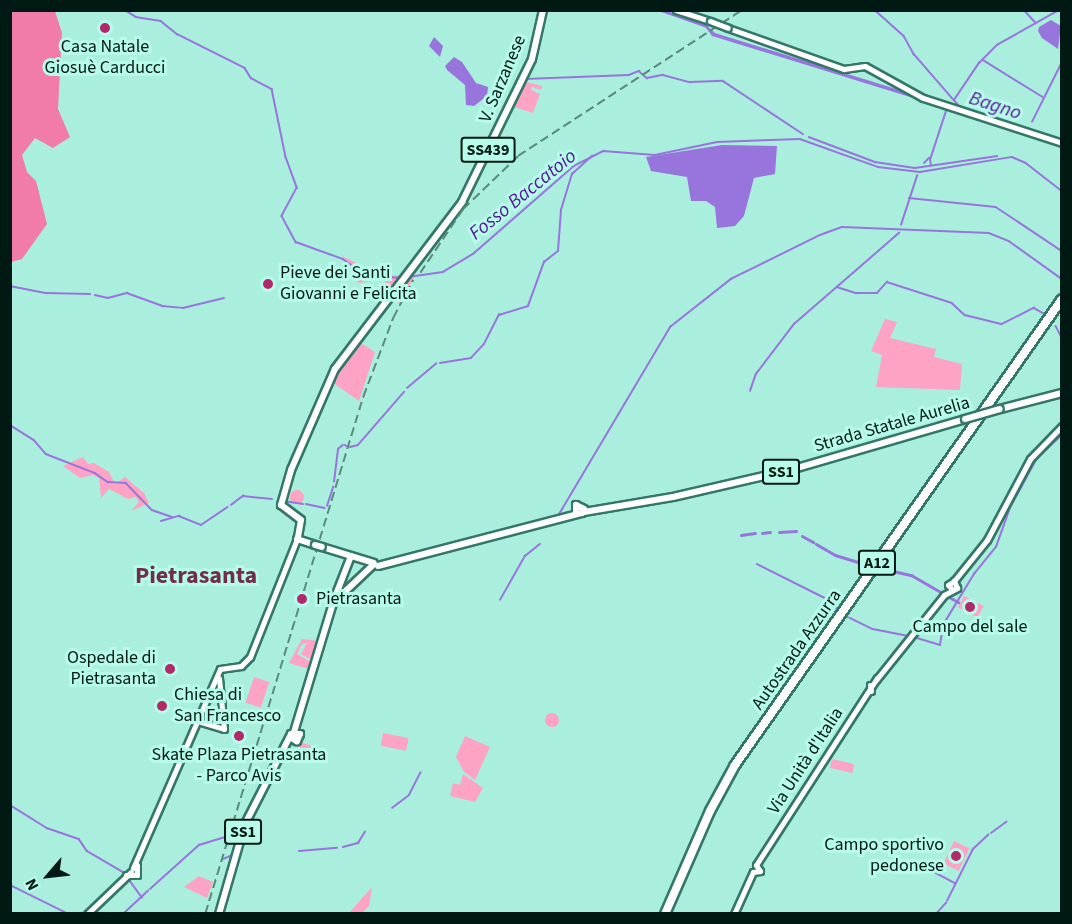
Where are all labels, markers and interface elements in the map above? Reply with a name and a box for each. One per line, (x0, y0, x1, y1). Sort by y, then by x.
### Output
marker: Casa Natale Giosuè Carducci (98, 21, 112, 35)
street label: V. Sarzanese (475, 32, 531, 126)
place label: Casa Natale Giosuè Carducci (45, 37, 165, 80)
water label: Bagno (966, 86, 1024, 126)
road number: SS439 (460, 137, 516, 163)
water label: Fosso Baccatoio (464, 144, 582, 246)
place label: Pieve dei Santi Giovanni e Felicita (280, 263, 417, 306)
marker: Pieve dei Santi Giovanni e Felicita (261, 277, 275, 291)
street label: Strada Statale Aurelia (812, 392, 972, 458)
road number: SS1 (762, 459, 800, 485)
road number: A12 (858, 550, 896, 576)
district label: Pietrasanta (135, 562, 257, 590)
street label: Autostrada Azzurra (748, 586, 846, 714)
place label: Pietrasanta (316, 588, 402, 610)
marker: Pietrasanta (293, 590, 311, 608)
marker: Campo del sale (963, 600, 977, 614)
place label: Campo del sale (913, 616, 1027, 638)
place label: Ospedale di Pietrasanta (67, 648, 156, 690)
marker: Ospedale di Pietrasanta (161, 660, 179, 678)
place label: Chiesa di San Francesco (174, 685, 281, 728)
marker: Chiesa di San Francesco (155, 699, 169, 713)
street label: Via Unità d'Italia (764, 704, 848, 818)
marker: Skate Plaza Pietrasanta - Parco Avis (232, 729, 246, 743)
place label: Skate Plaza Pietrasanta - Parco Avis (152, 745, 326, 788)
road number: SS1 (224, 819, 262, 845)
place label: Campo sportivo pedonese (824, 835, 944, 878)
north arrow (18, 846, 78, 906)
marker: Campo sportivo pedonese (949, 849, 963, 863)
text: N (20, 875, 44, 894)

